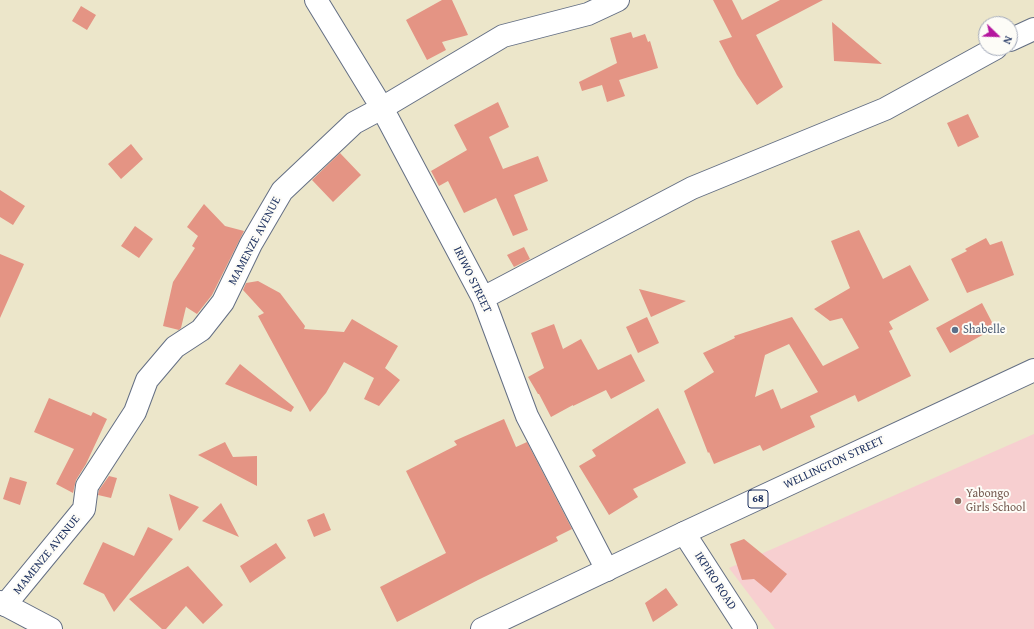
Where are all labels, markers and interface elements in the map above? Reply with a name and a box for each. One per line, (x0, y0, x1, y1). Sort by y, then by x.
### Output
north arrow (978, 16, 1018, 56)
text: N (999, 34, 1017, 47)
street label: MAMENZE AVENUE (226, 194, 284, 288)
street label: IRIWO STREET (450, 244, 494, 316)
place label: Shabelle (963, 323, 1005, 337)
marker: Shabelle (950, 325, 960, 335)
street label: WELLINGTON STREET (781, 433, 887, 493)
place label: Yabongo Girls School (966, 487, 1026, 515)
road number: 68 (748, 490, 768, 508)
marker: Yabongo Girls School (953, 496, 963, 506)
street label: MAMENZE AVENUE (11, 512, 83, 598)
street label: IKPIRO ROAD (691, 549, 739, 613)

